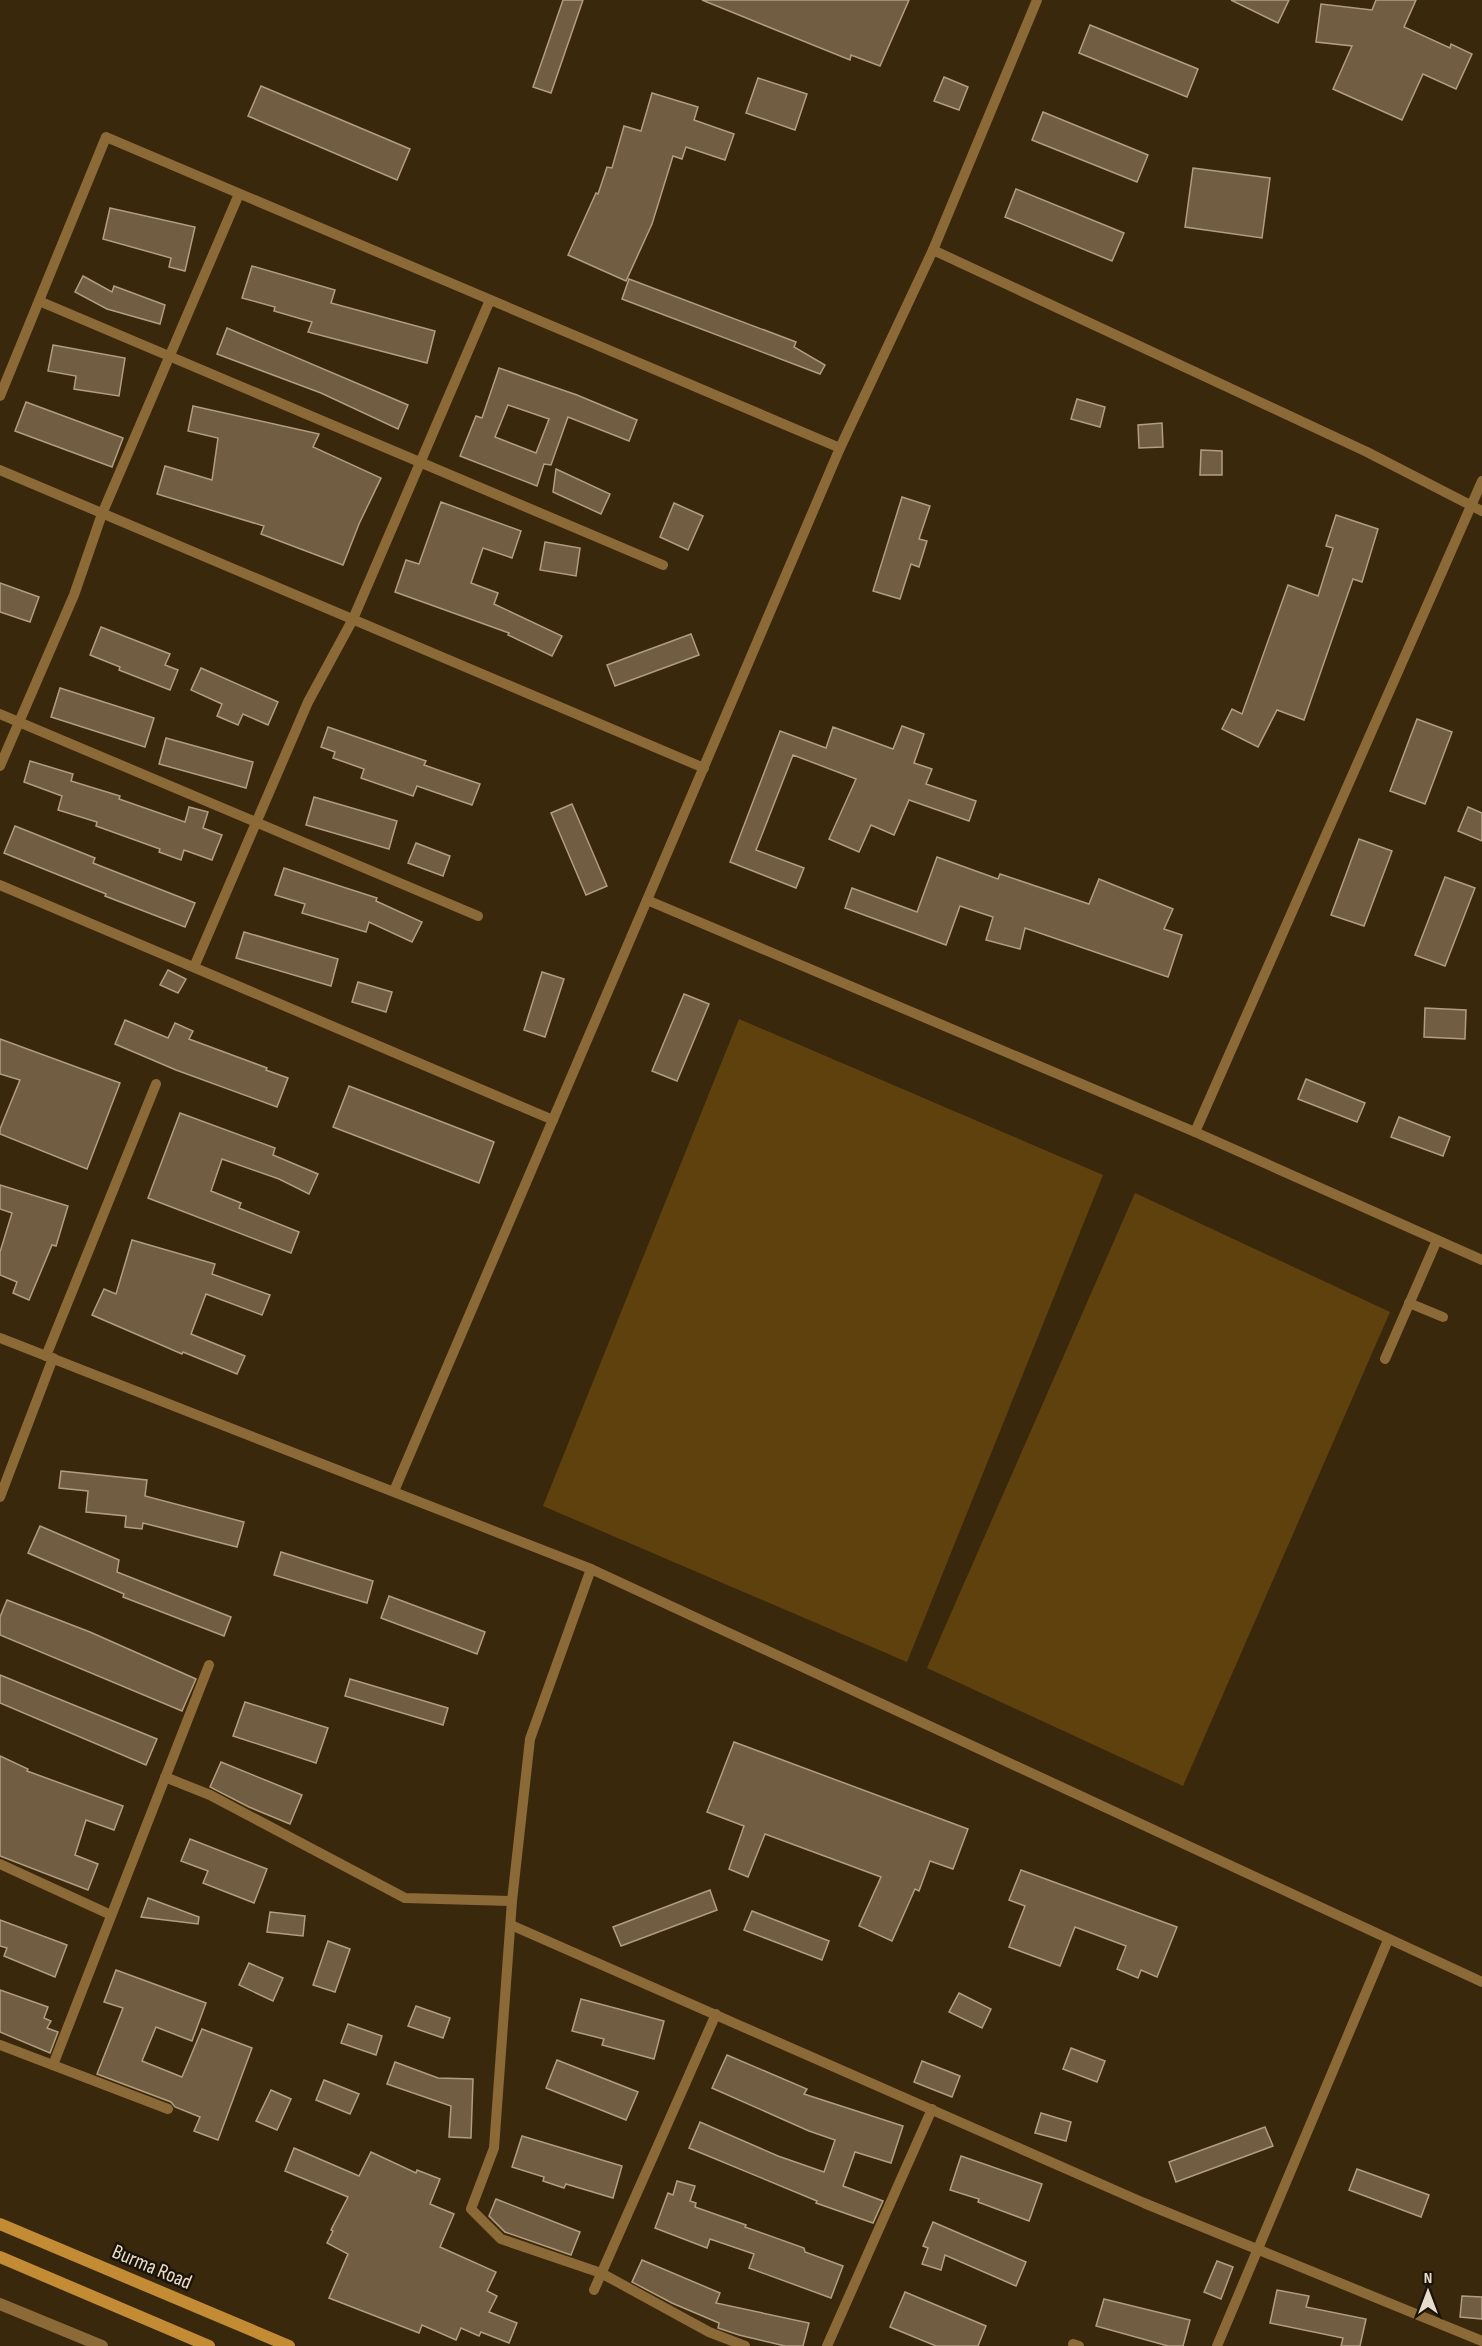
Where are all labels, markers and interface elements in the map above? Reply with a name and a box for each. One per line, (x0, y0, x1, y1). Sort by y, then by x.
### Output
street label: Burma Road (108, 2239, 196, 2295)
north arrow (1398, 2262, 1458, 2322)
text: N (1424, 2269, 1432, 2288)

